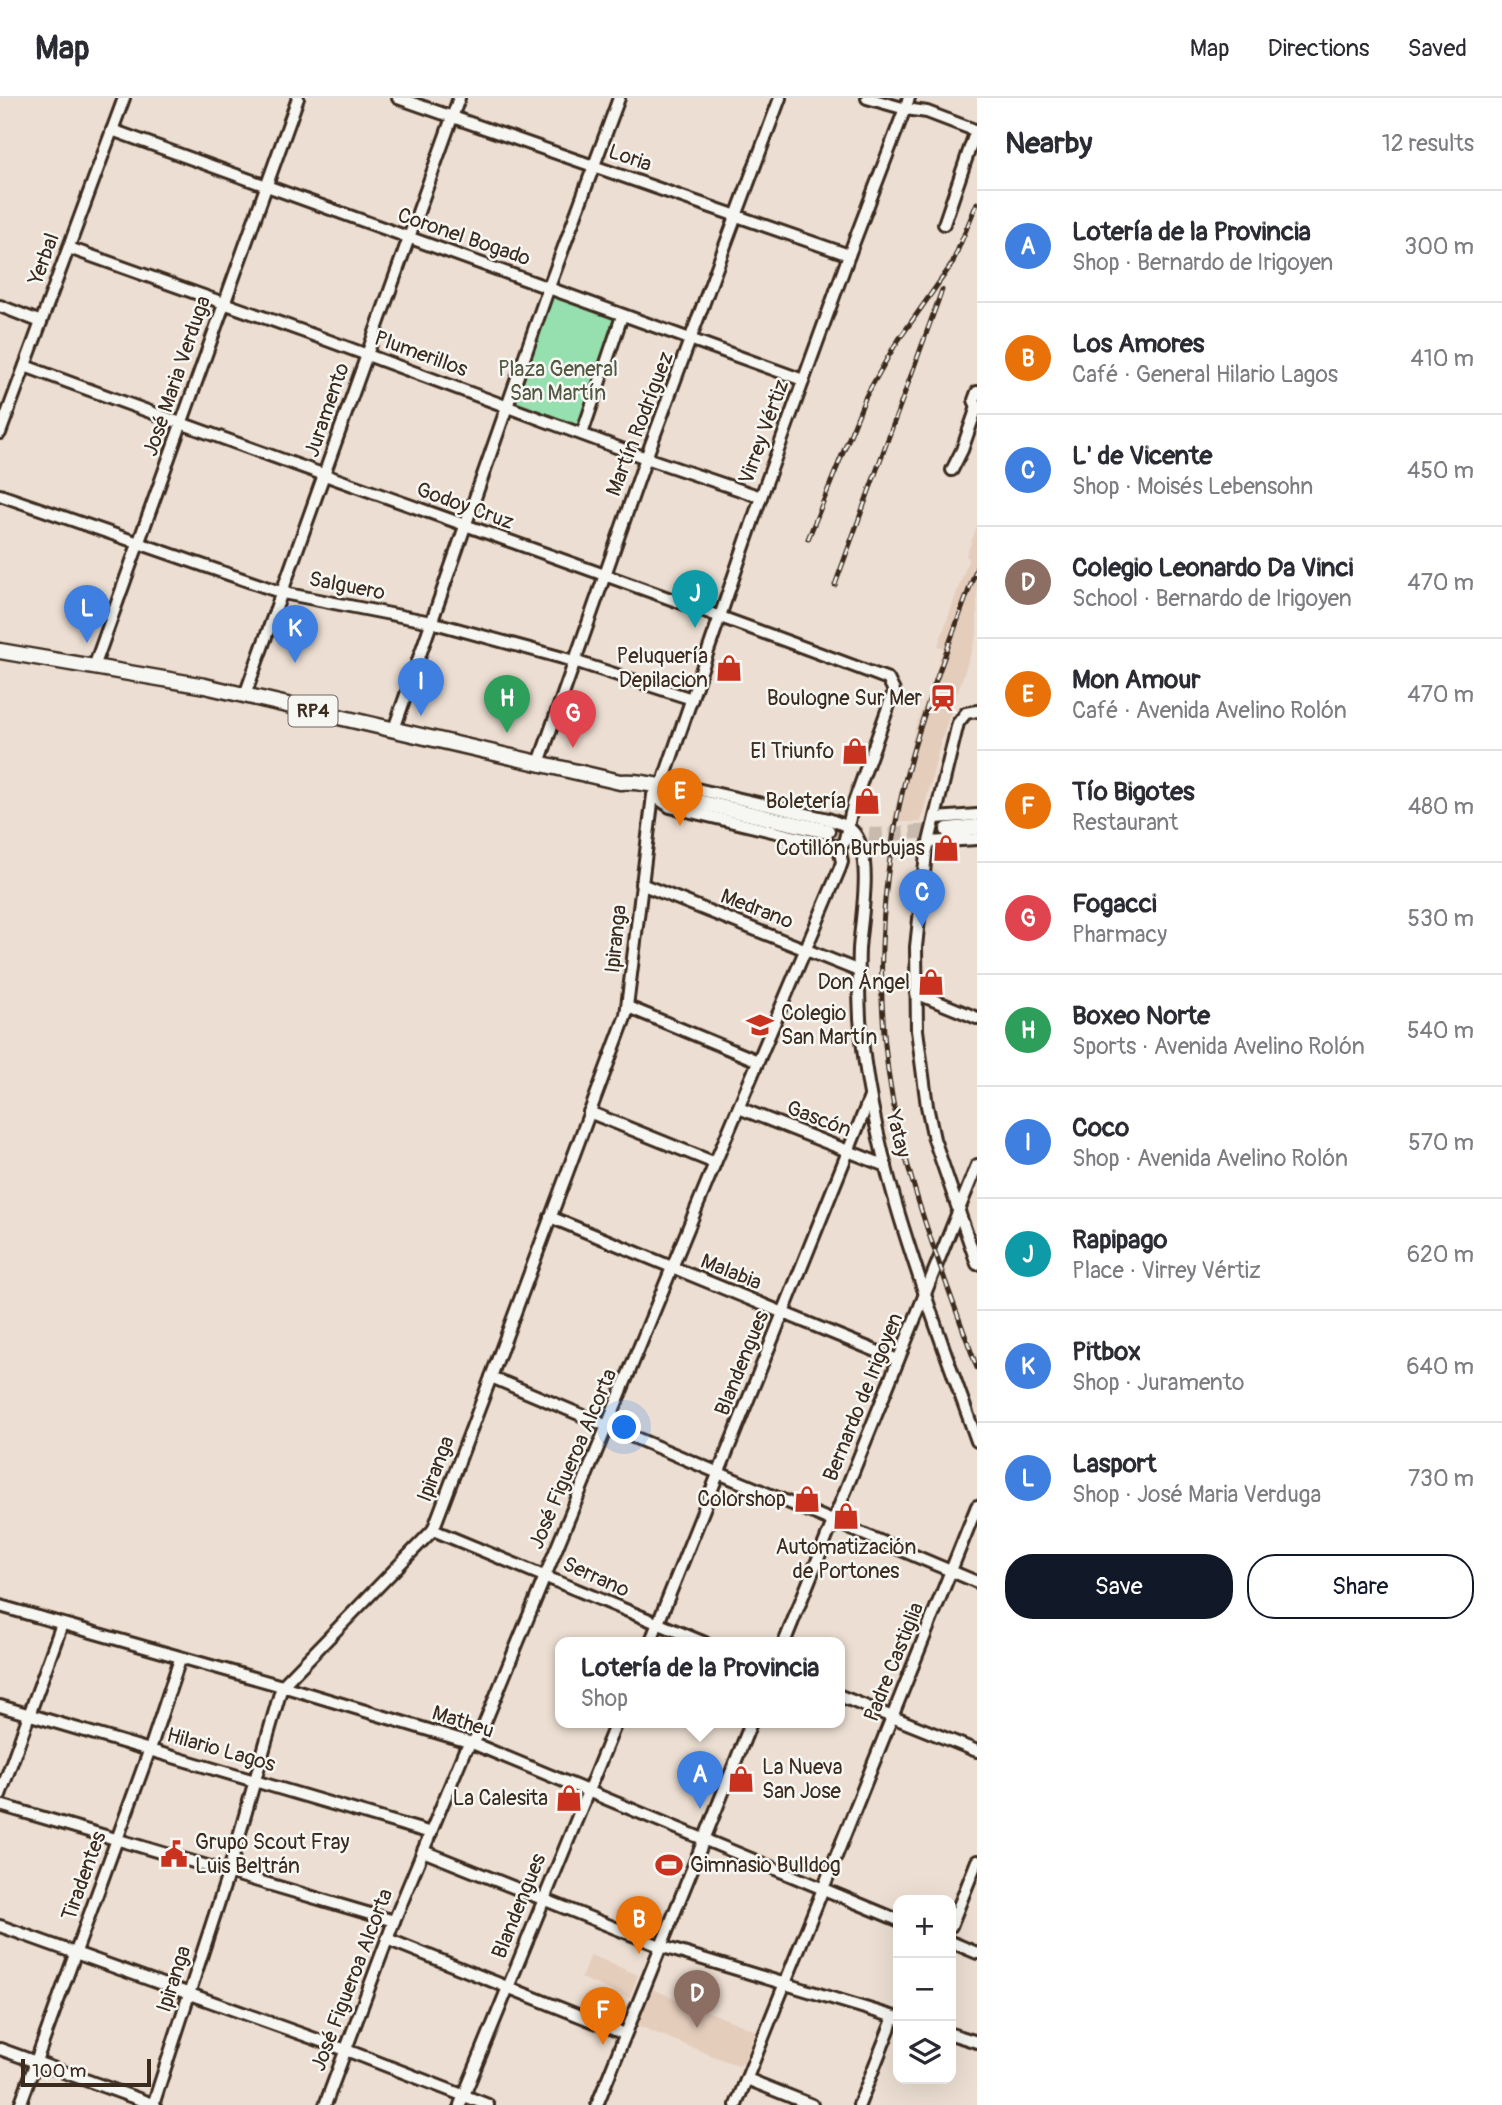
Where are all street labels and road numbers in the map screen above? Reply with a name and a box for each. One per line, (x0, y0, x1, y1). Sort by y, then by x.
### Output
street label: Loria (605, 138, 655, 178)
street label: Coronel Bogado (394, 202, 534, 272)
street label: Yerbal (22, 230, 66, 289)
street label: José Maria Verduga (137, 292, 217, 460)
street label: Plumerillos (371, 325, 472, 384)
street label: Martín Rodríguez (600, 348, 680, 500)
street label: Juramento (298, 359, 356, 461)
street label: Virrey Vértiz (733, 376, 795, 488)
street label: Godoy Cruz (413, 476, 518, 536)
street label: Salguero (307, 565, 387, 607)
road number: RP4 (288, 696, 338, 726)
street label: Medrano (717, 883, 797, 935)
street label: Ipiranga (599, 904, 633, 974)
street label: Gascón (783, 1094, 855, 1144)
street label: Yatay (879, 1107, 917, 1160)
street label: Malabia (697, 1248, 765, 1296)
street label: Blandengues (709, 1306, 776, 1420)
street label: Bernardo de Irigoyen (817, 1309, 909, 1485)
street label: José Figueroa Alcorta (523, 1365, 623, 1553)
street label: Ipiranga (411, 1432, 461, 1506)
street label: Serrano (558, 1550, 634, 1604)
street label: Padre Castiglia (858, 1598, 930, 1726)
street label: Matheu (429, 1699, 497, 1745)
street label: Hilario Lagos (164, 1722, 279, 1779)
street label: Tiradentes (55, 1827, 113, 1924)
street label: Blandengues (486, 1849, 553, 1963)
street label: José Figueroa Alcorta (305, 1885, 399, 2075)
street label: Ipiranga (151, 1942, 197, 2016)

